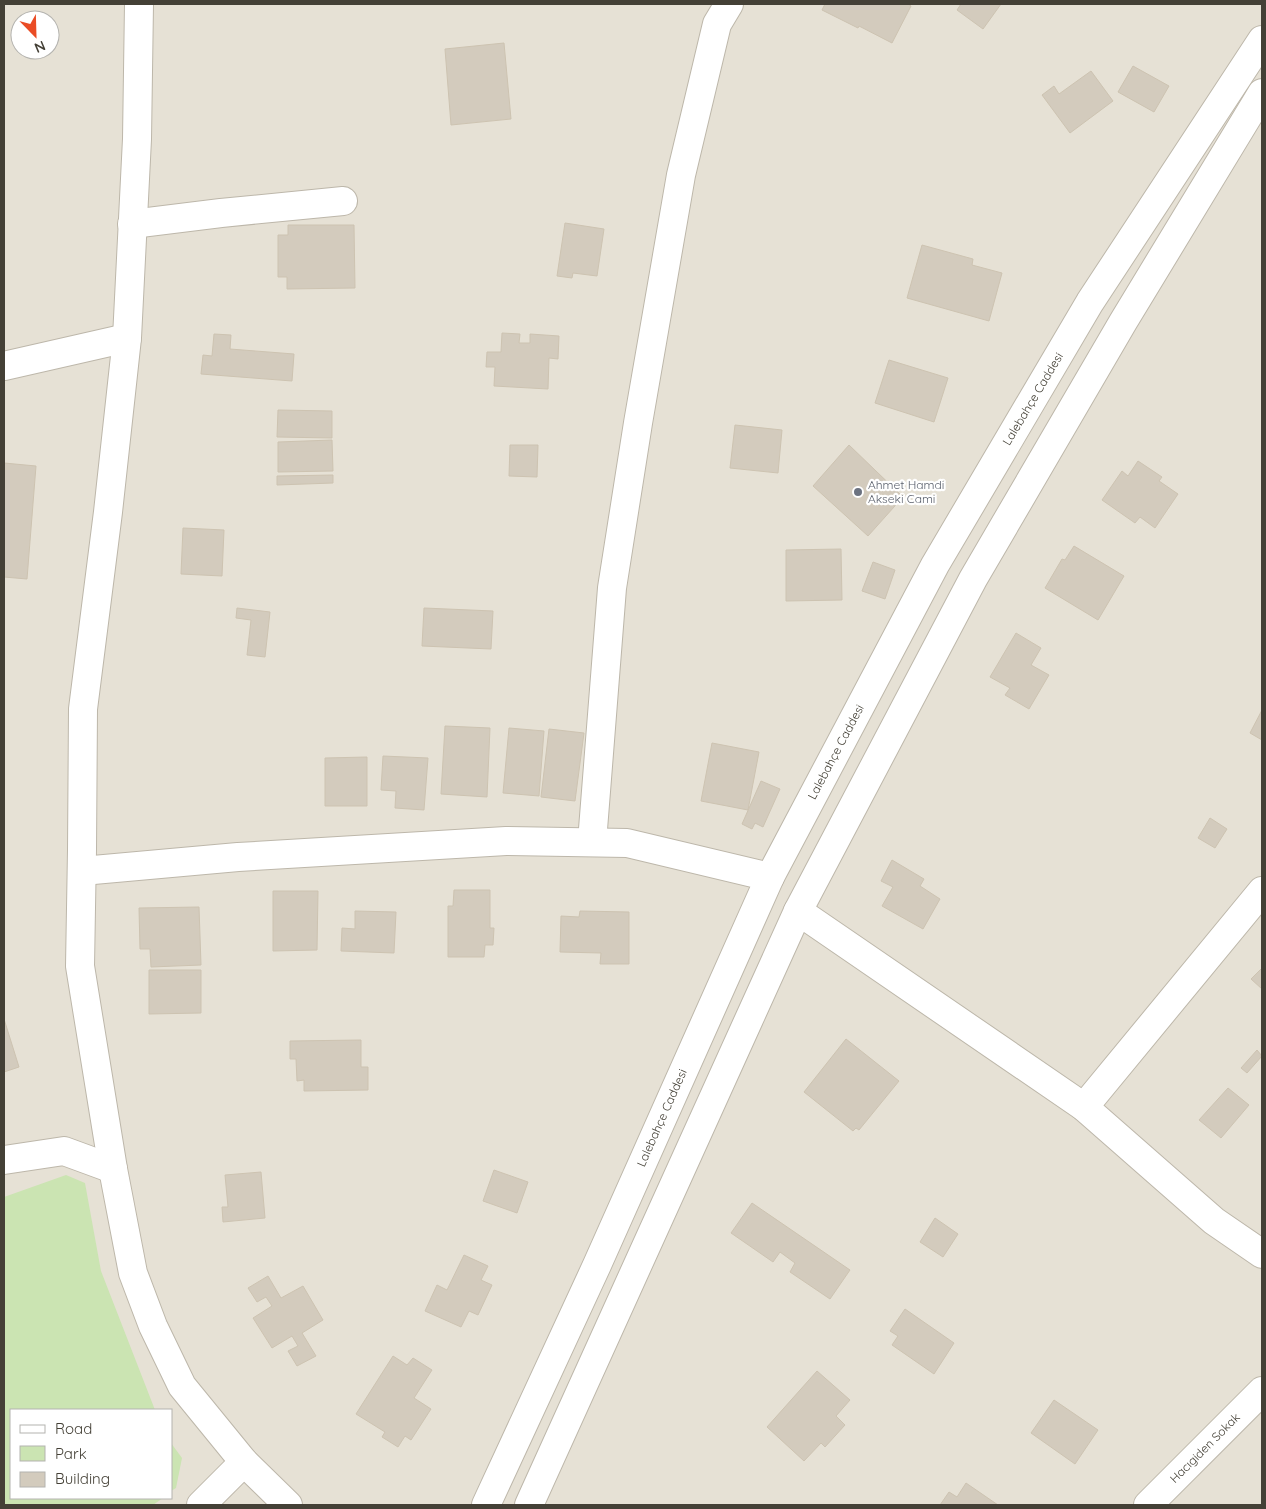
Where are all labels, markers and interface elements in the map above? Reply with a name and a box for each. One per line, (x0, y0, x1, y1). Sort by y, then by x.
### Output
north arrow (10, 10, 60, 60)
text: N (32, 37, 48, 57)
street label: Lalebahçe Caddesi (999, 350, 1066, 448)
place label: Ahmet Hamdi Akseki Cami (868, 477, 944, 506)
marker: Ahmet Hamdi Akseki Cami (852, 486, 864, 498)
street label: Lalebahçe Caddesi (804, 702, 867, 802)
street label: Lalebahçe Caddesi (633, 1067, 690, 1169)
legend (10, 1409, 172, 1499)
street label: Hacıgiden Sokak (1166, 1409, 1243, 1486)
text: Road (55, 1419, 92, 1438)
text: Park (55, 1444, 87, 1463)
text: Building (55, 1469, 110, 1488)

